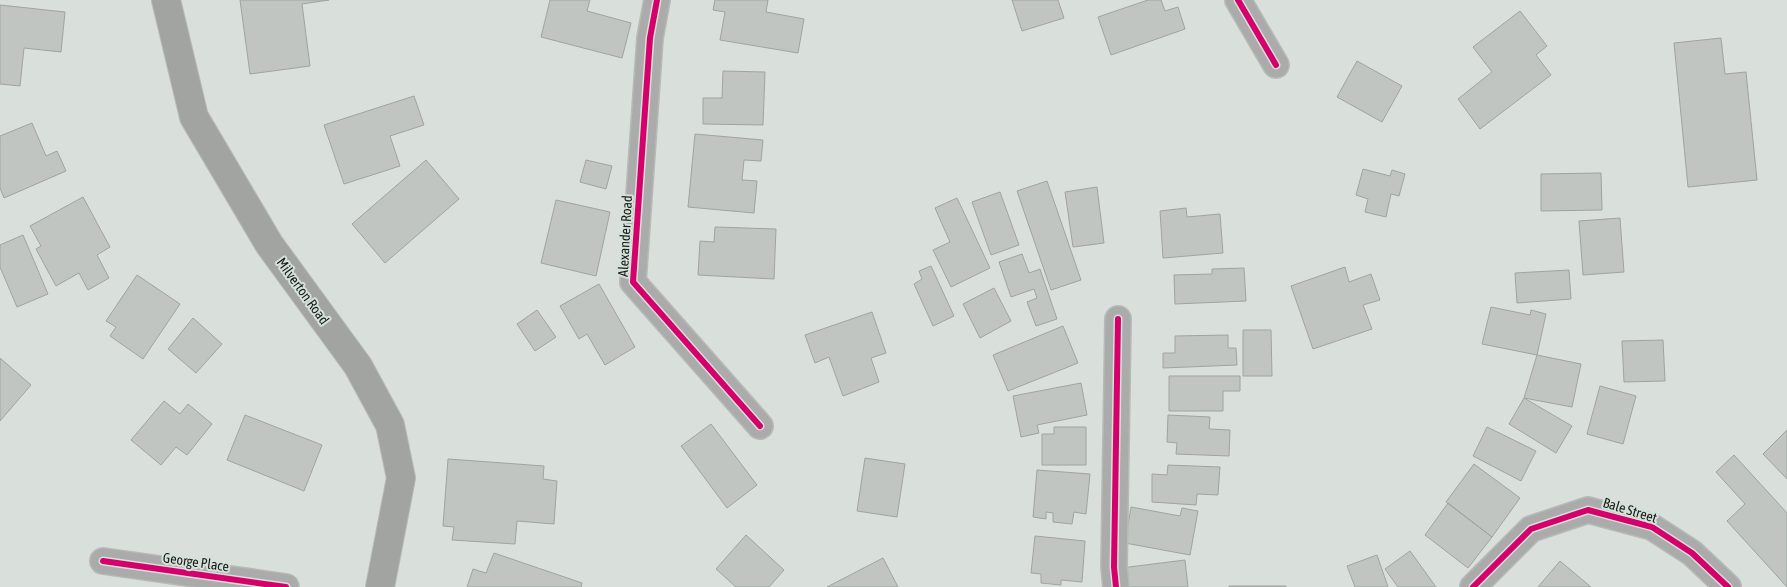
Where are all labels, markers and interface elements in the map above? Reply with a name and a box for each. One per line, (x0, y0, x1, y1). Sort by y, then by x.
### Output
street label: Alexander Road (615, 195, 635, 277)
street label: Milverton Road (274, 255, 332, 327)
street label: Bale Street (1601, 494, 1659, 526)
street label: George Place (162, 549, 230, 575)

